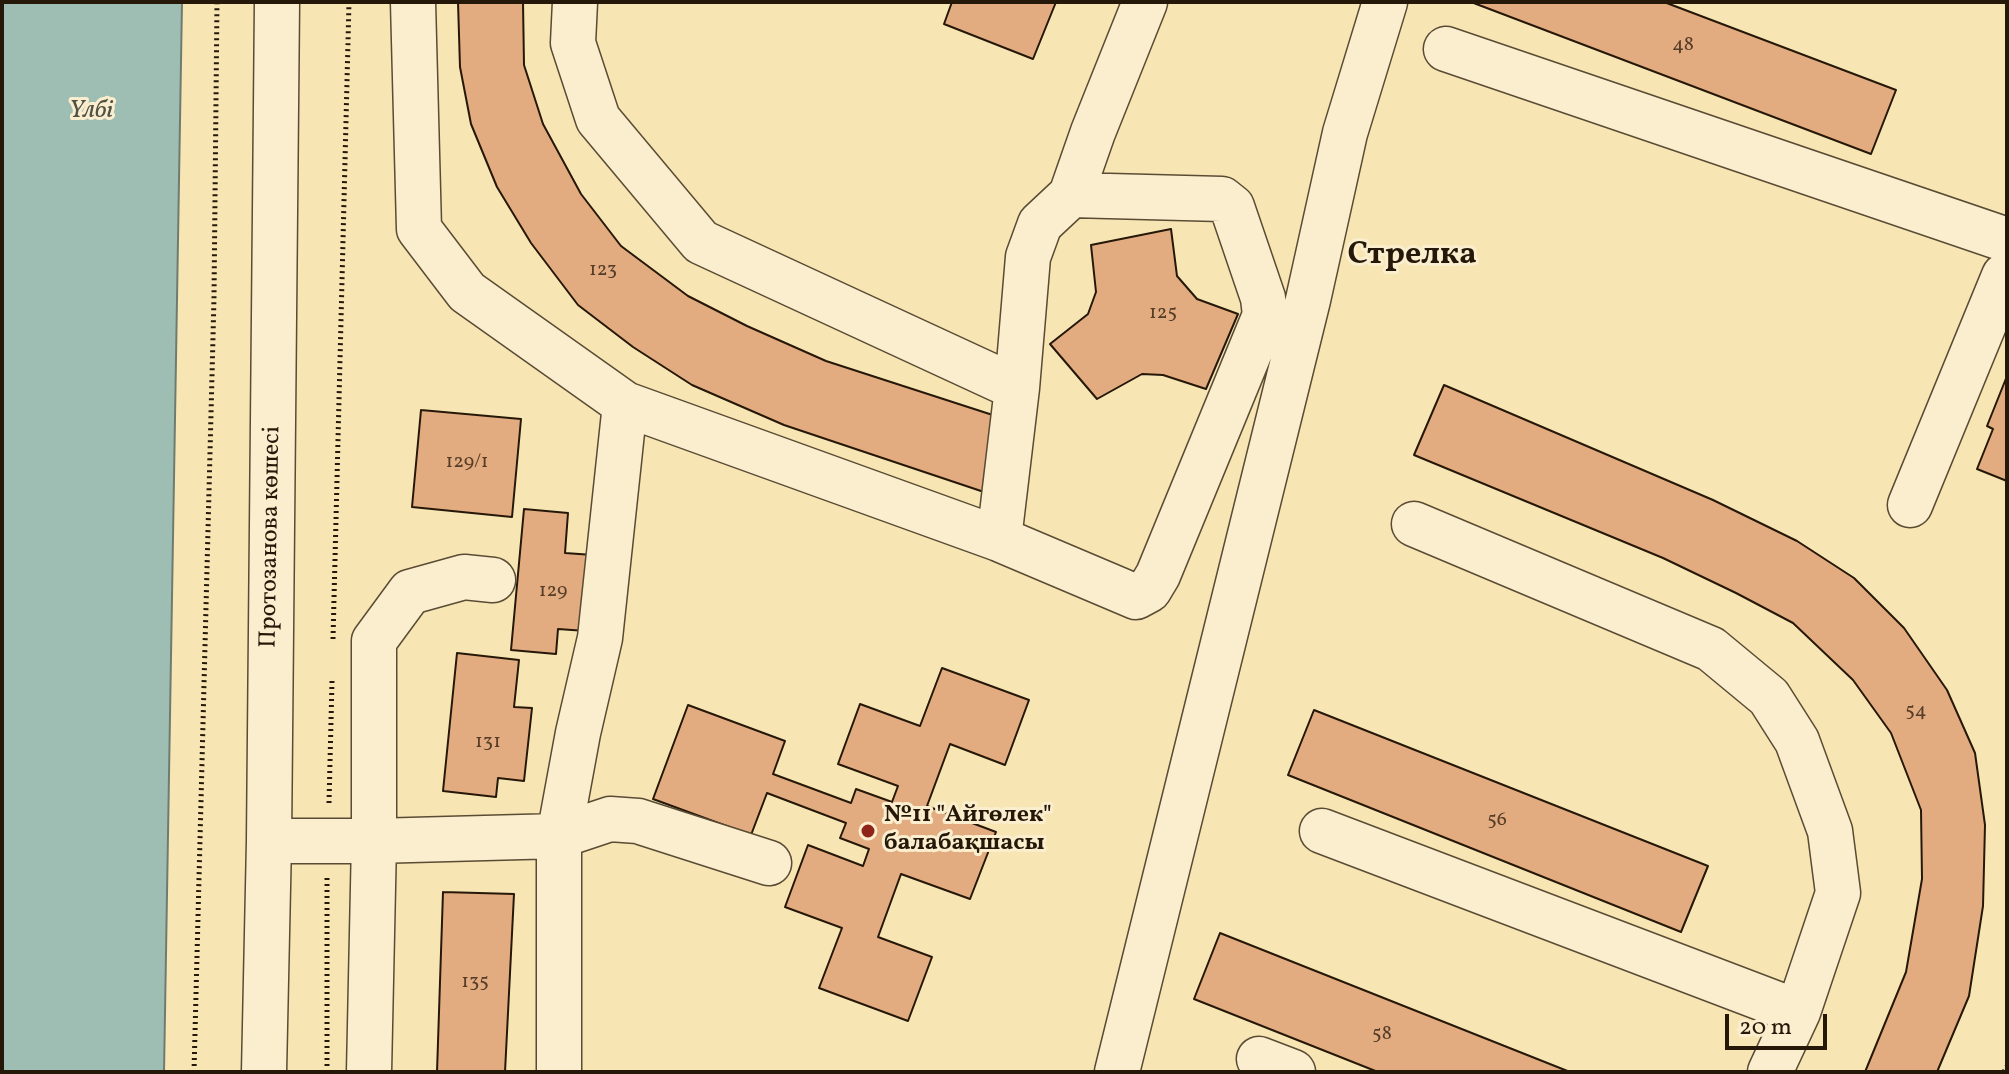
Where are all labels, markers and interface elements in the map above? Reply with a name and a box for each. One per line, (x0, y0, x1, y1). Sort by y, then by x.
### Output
house number: 48 (1672, 34, 1694, 58)
water label: Үлбі (69, 96, 113, 128)
district label: Стрелка (1347, 238, 1477, 276)
house number: 123 (589, 259, 617, 283)
house number: 125 (1149, 302, 1177, 326)
street label: Протозанова көшесі (256, 426, 288, 648)
house number: 129/1 (445, 451, 489, 475)
house number: 129 (539, 580, 567, 604)
house number: 54 (1905, 700, 1927, 724)
house number: 131 (475, 731, 501, 755)
place label: №11 "Айгөлек" балабақшасы (884, 803, 1052, 859)
house number: 56 (1487, 809, 1507, 833)
marker: №11 "Айгөлек" балабақшасы (859, 822, 877, 840)
house number: 135 (461, 971, 489, 995)
scale bar (1729, 998, 1831, 1048)
text: 20 m (1739, 1011, 1792, 1045)
house number: 58 (1372, 1023, 1392, 1047)

